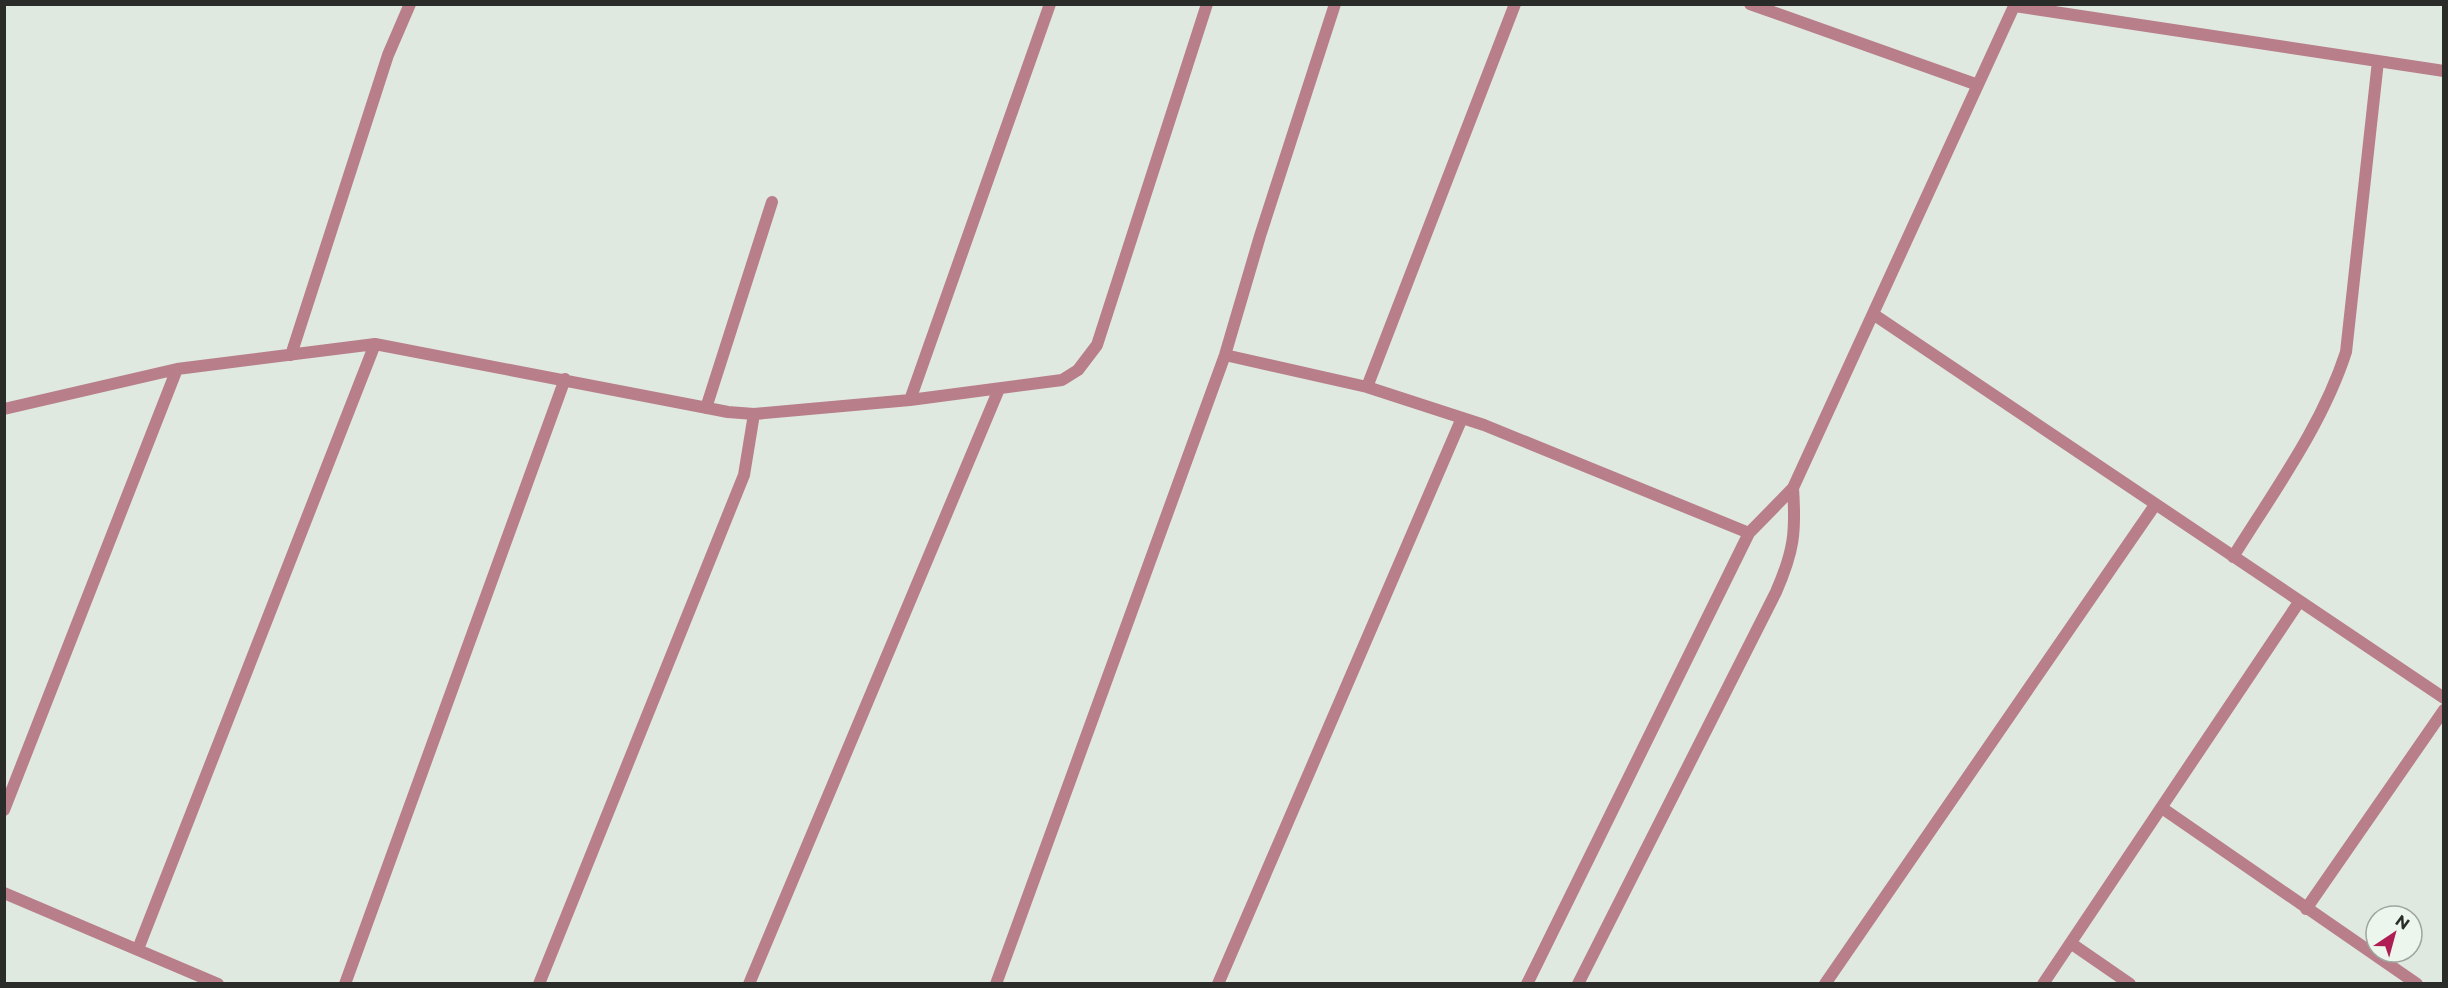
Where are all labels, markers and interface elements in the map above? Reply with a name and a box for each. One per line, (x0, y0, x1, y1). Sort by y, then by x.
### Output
north arrow (2364, 904, 2424, 964)
text: N (2392, 911, 2413, 934)

